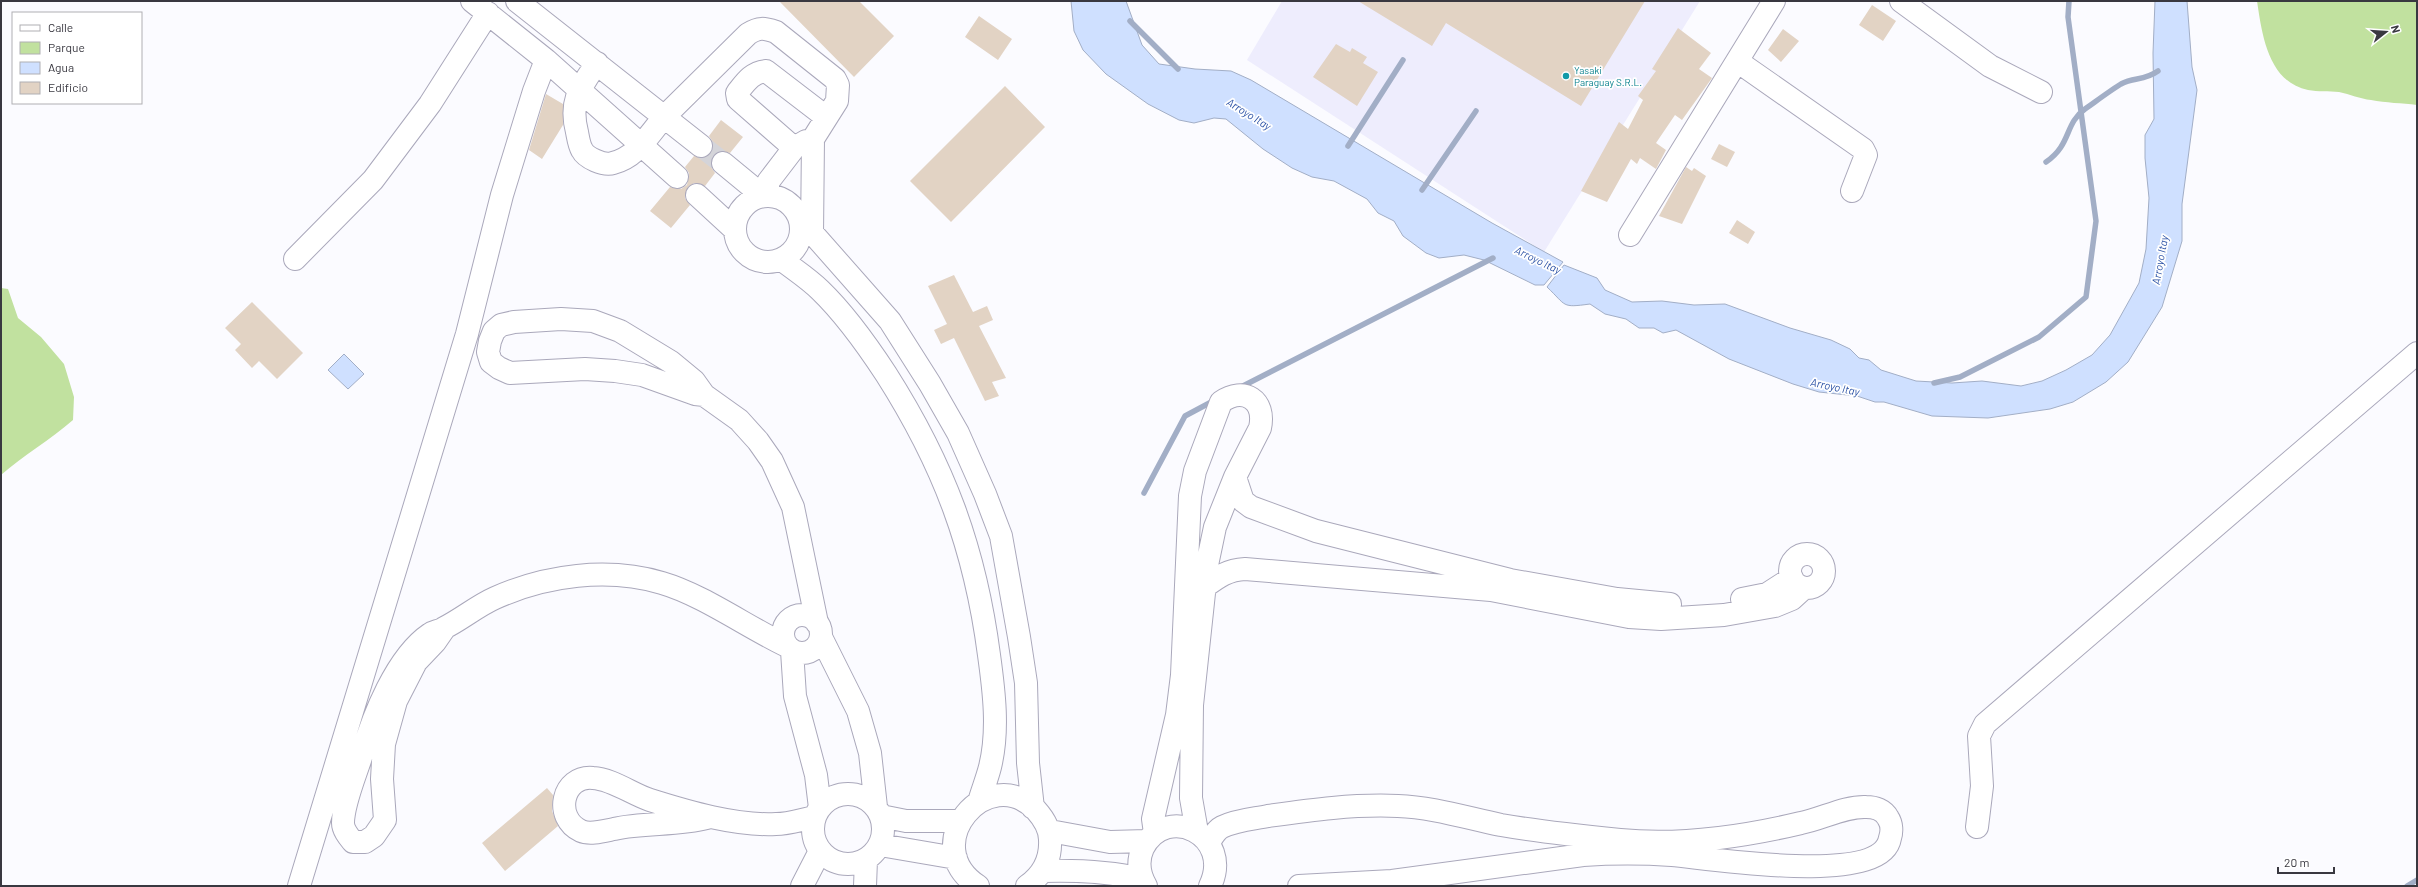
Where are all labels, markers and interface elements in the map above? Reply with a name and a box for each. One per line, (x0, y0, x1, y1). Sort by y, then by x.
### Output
legend (12, 12, 142, 104)
north arrow (2366, 12, 2406, 52)
text: Calle (48, 20, 73, 34)
text: N (2389, 24, 2403, 34)
text: Parque (48, 40, 85, 54)
text: Agua (48, 60, 74, 74)
place label: Yasaki Paraguay S.R.L. (1574, 64, 1642, 88)
marker: Yasaki Paraguay S.R.L. (1561, 71, 1571, 81)
text: Edificio (48, 80, 88, 94)
water label: Arroyo Itay (1225, 95, 1275, 133)
water label: Arroyo Itay (2149, 233, 2170, 286)
water label: Arroyo Itay (1513, 243, 1564, 277)
water label: Arroyo Itay (1809, 375, 1862, 398)
scale bar (2278, 849, 2334, 875)
text: 20 m (2284, 855, 2310, 869)

